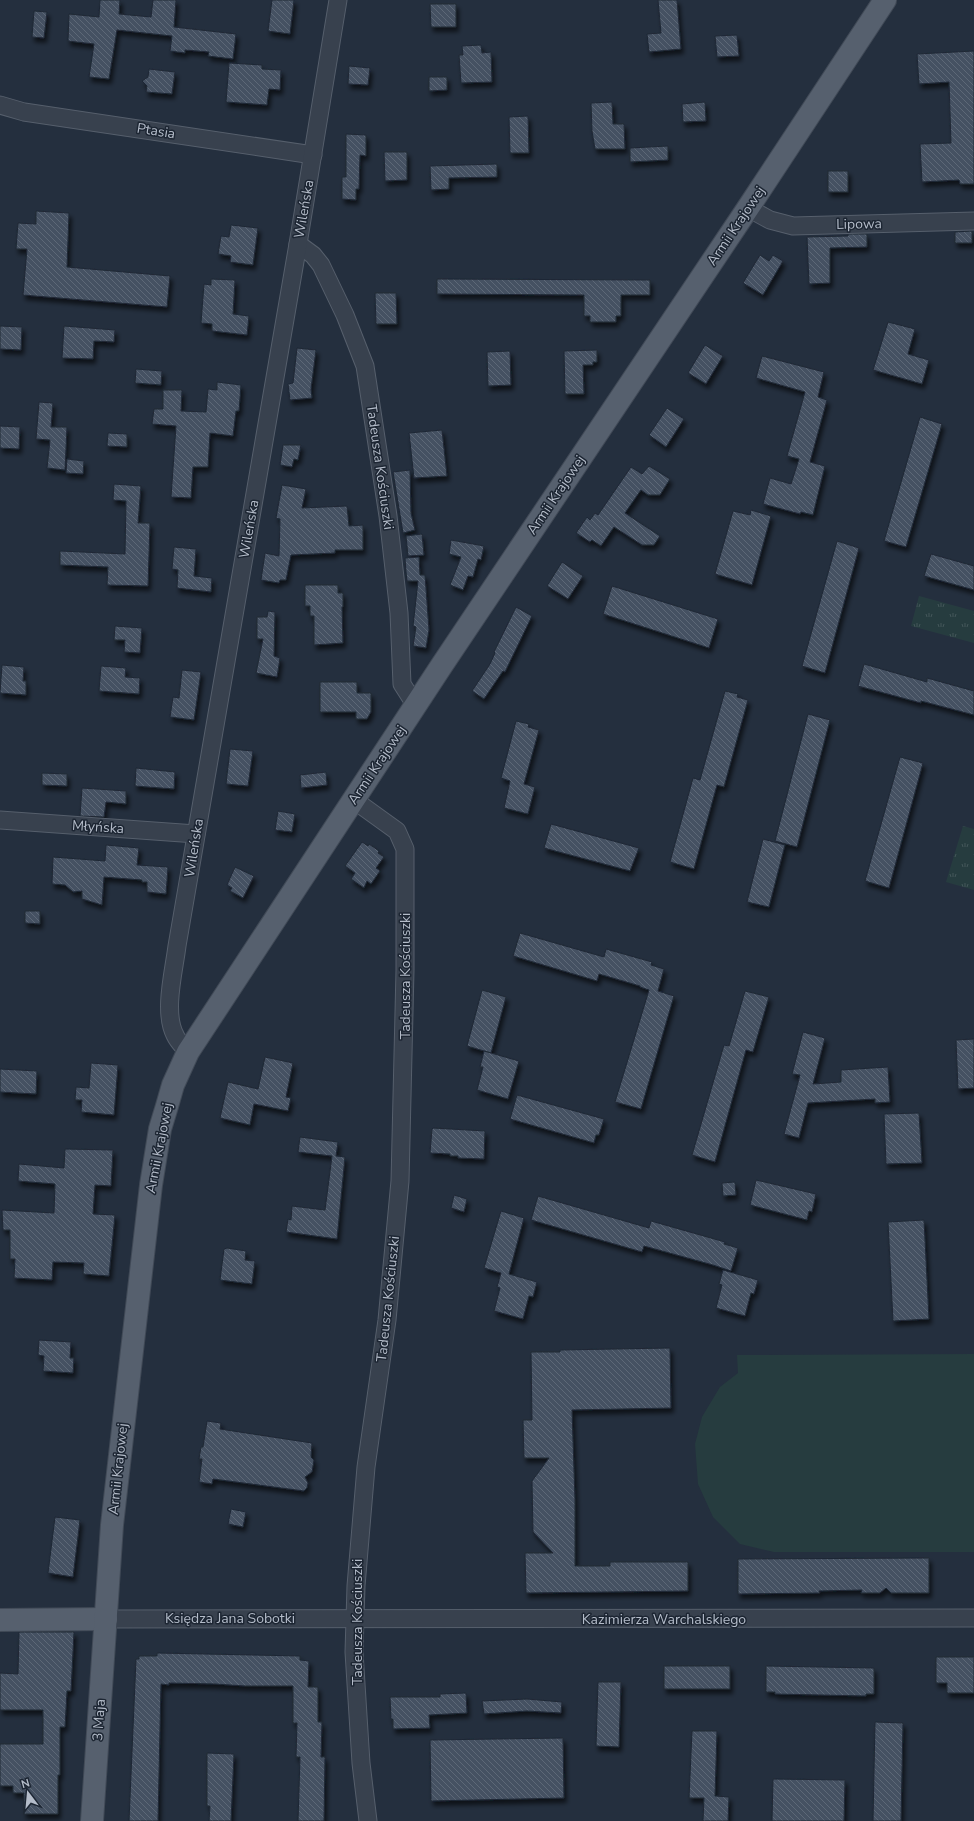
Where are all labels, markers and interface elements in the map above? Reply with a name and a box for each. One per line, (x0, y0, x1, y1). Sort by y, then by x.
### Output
street label: Ptasia (135, 119, 177, 143)
street label: Wileńska (290, 178, 318, 240)
street label: Armii Krajowej (702, 183, 770, 269)
street label: Lipowa (836, 214, 882, 234)
street label: Tadeusza Kościuszki (362, 403, 398, 531)
street label: Armii Krajowej (522, 452, 590, 538)
street label: Wileńska (235, 498, 263, 560)
street label: Armii Krajowej (343, 722, 411, 808)
street label: Młyńska (71, 816, 125, 838)
street label: Wileńska (180, 817, 208, 879)
street label: Tadeusza Kościuszki (396, 913, 415, 1039)
street label: Armii Krajowej (141, 1101, 177, 1195)
street label: Tadeusza Kościuszki (372, 1235, 404, 1363)
street label: Armii Krajowej (104, 1422, 132, 1516)
street label: Tadeusza Kościuszki (348, 1559, 367, 1685)
street label: Księdza Jana Sobotki (165, 1609, 295, 1628)
street label: Kazimierza Warchalskiego (582, 1610, 746, 1629)
street label: 3 Maja (88, 1698, 110, 1742)
north arrow (8, 1773, 48, 1813)
text: N (19, 1776, 31, 1792)

